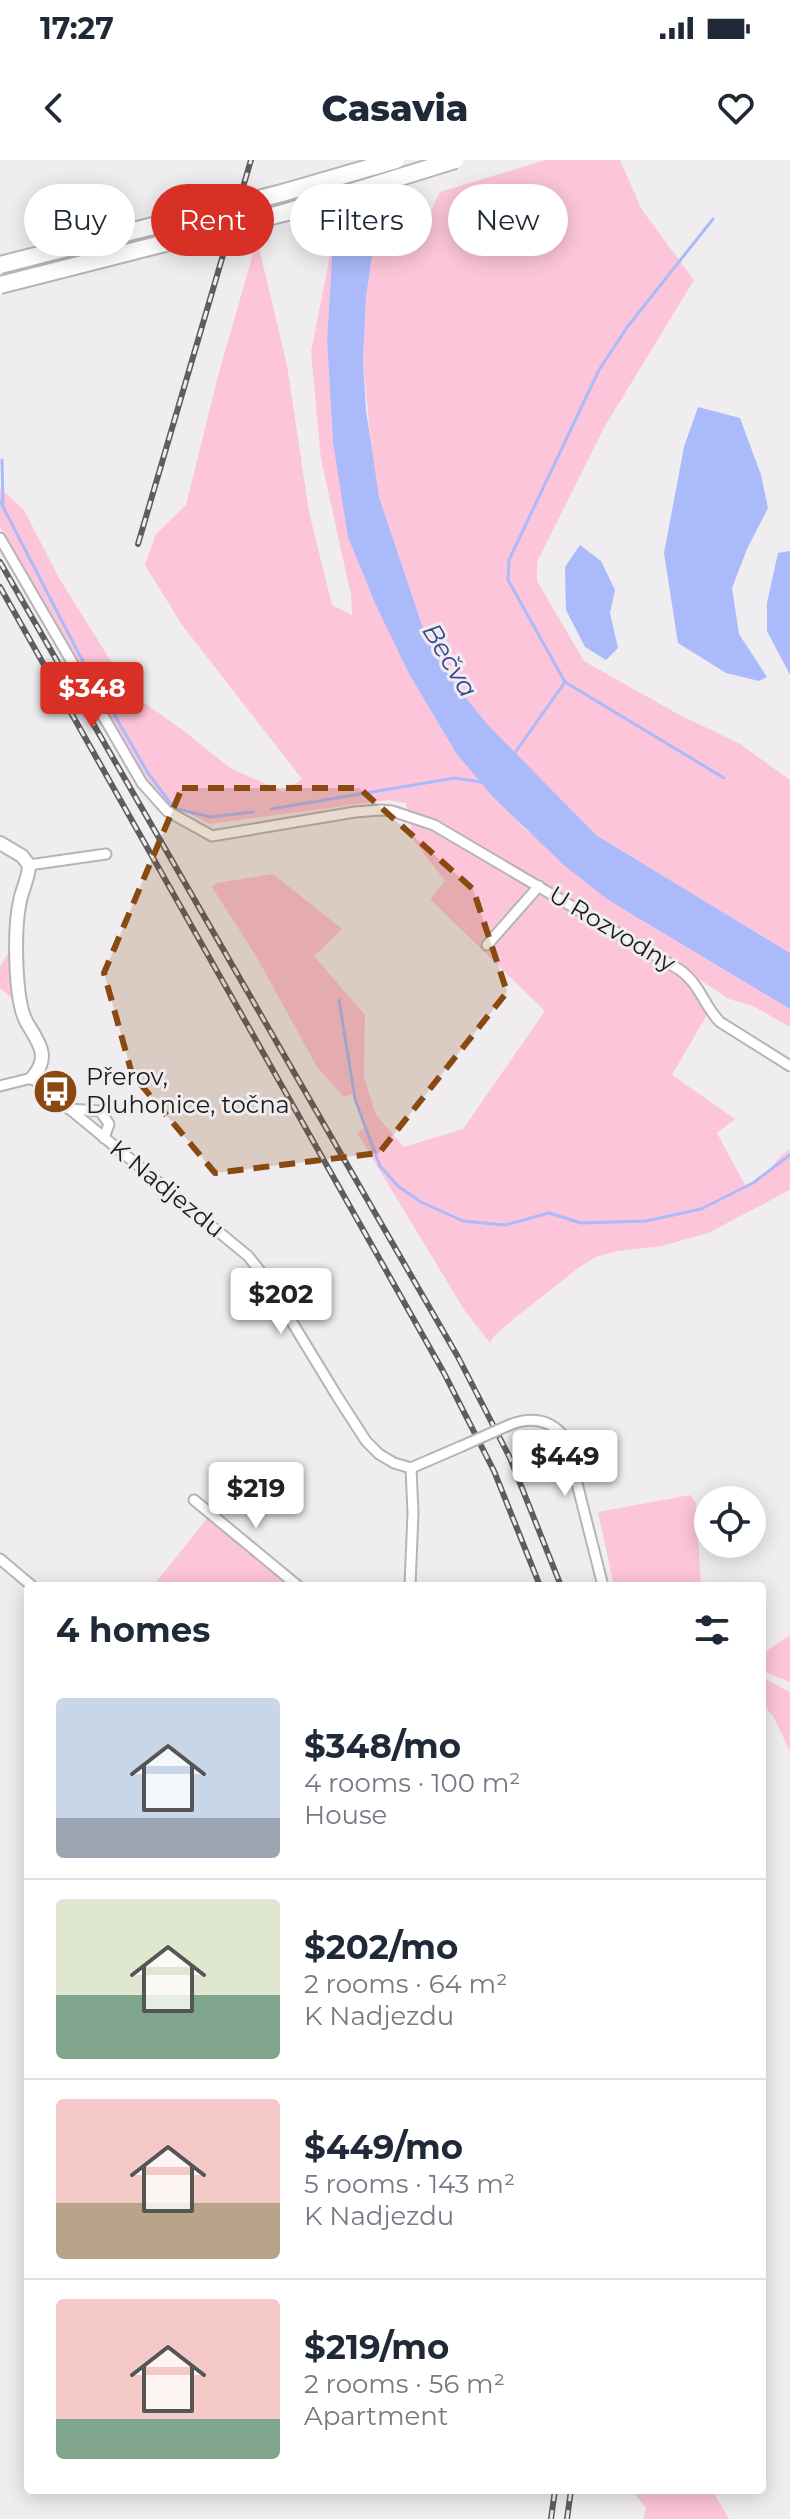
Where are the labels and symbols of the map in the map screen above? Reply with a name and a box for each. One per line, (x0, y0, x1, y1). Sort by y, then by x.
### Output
water label: Bečva (415, 617, 485, 703)
pin: $348 (45, 662, 139, 730)
street label: U Rozvodny (544, 880, 681, 978)
place label: Přerov, Dluhonice, točna (86, 1062, 290, 1119)
bus stop icon: Přerov, Dluhonice, točna (31, 1067, 79, 1115)
street label: K Nadjezdu (104, 1134, 230, 1244)
pin: $202 (234, 1268, 328, 1336)
pin: $449 (518, 1430, 612, 1498)
pin: $219 (209, 1462, 303, 1530)

